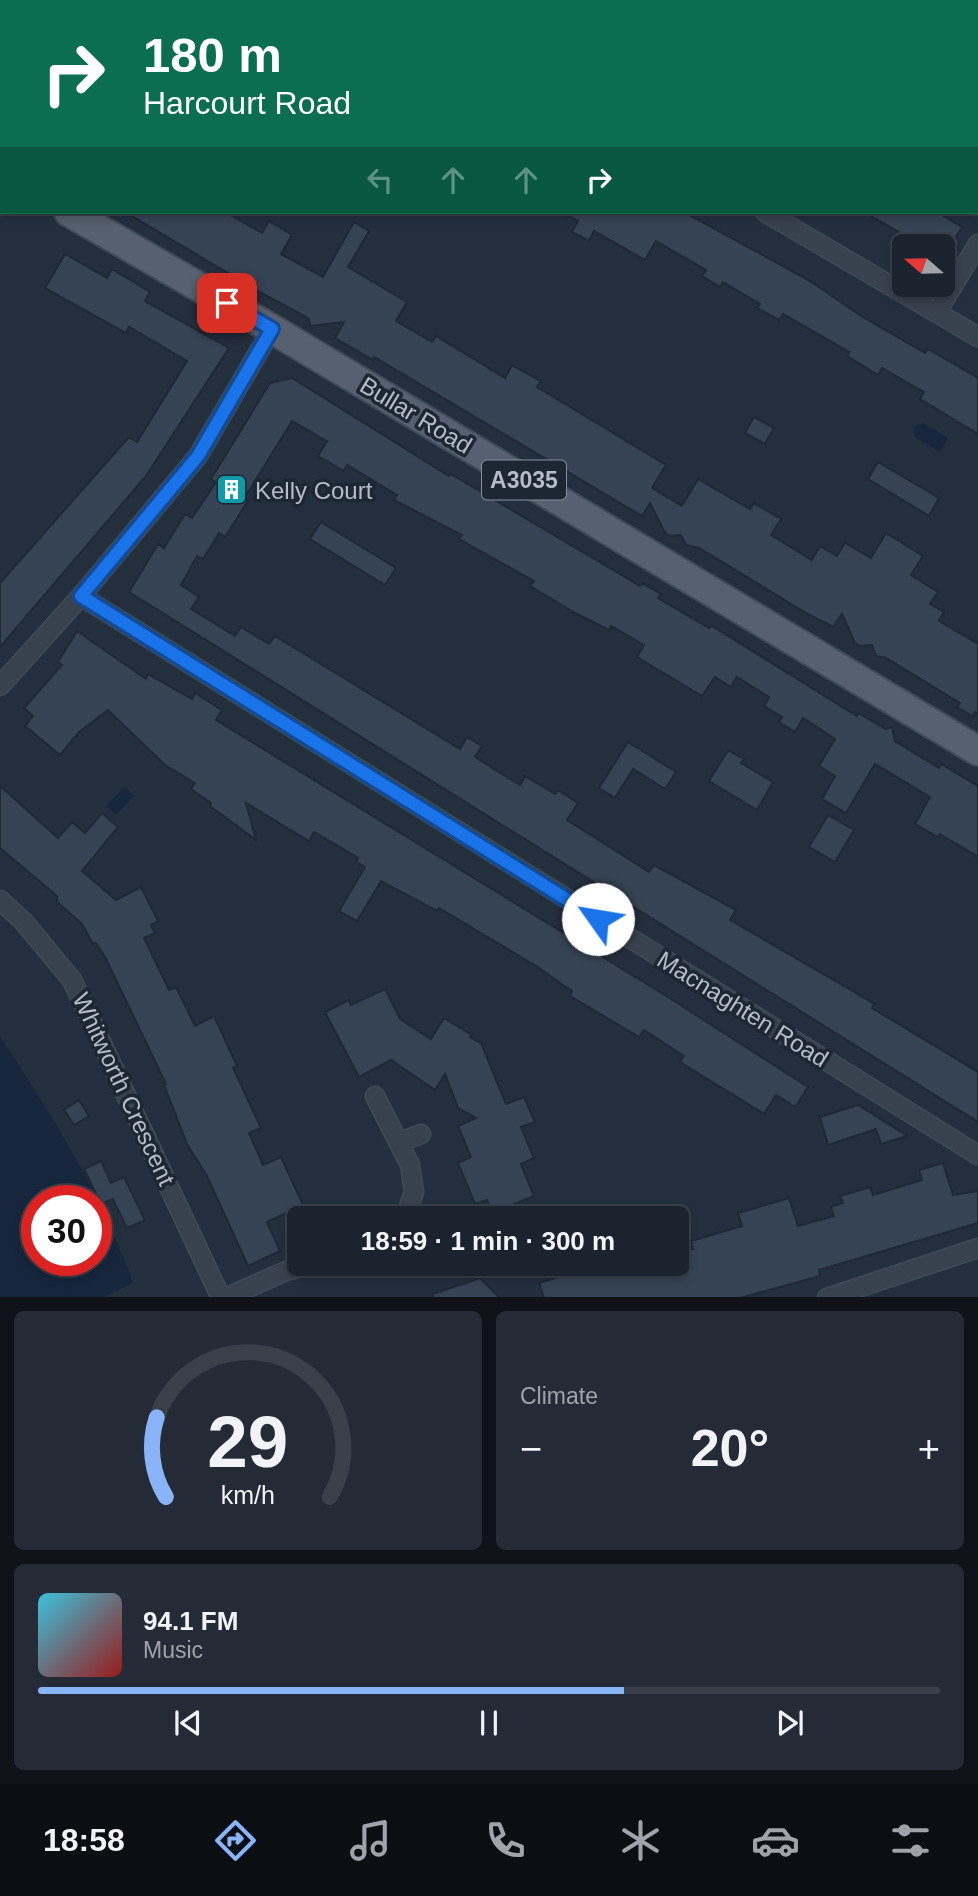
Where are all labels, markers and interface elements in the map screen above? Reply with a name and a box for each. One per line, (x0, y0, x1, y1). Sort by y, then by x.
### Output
icon: right (28, 28, 119, 119)
text: 180 m (143, 28, 282, 82)
text: Harcourt Road (143, 85, 351, 121)
icon: left (361, 161, 399, 199)
icon: ahead (434, 161, 472, 199)
icon: ahead (507, 161, 545, 199)
icon: right (580, 161, 618, 199)
north arrow (892, 234, 956, 298)
map controls (892, 234, 955, 297)
pin (197, 273, 257, 333)
icon: arrive (208, 284, 246, 322)
street label: Bullar Road (355, 371, 477, 459)
road number: A3035 (482, 460, 566, 500)
building icon: Kelly Court (215, 473, 249, 507)
place label: Kelly Court (255, 477, 373, 504)
position arrow (561, 882, 635, 956)
street label: Macnaghten Road (653, 946, 833, 1072)
street label: Whitworth Crescent (68, 988, 181, 1190)
speed limit sign: 30 (21, 1185, 112, 1276)
text: 18:59 · 1 min · 300 m (361, 1226, 615, 1256)
text: Climate (520, 1383, 598, 1409)
text: 29 (208, 1401, 288, 1482)
text: 20° (691, 1419, 769, 1477)
text: − (520, 1428, 542, 1470)
text: + (918, 1428, 940, 1470)
text: km/h (221, 1480, 275, 1508)
text: 94.1 FM (143, 1606, 238, 1636)
text: Music (143, 1637, 203, 1663)
icon: previous (169, 1704, 207, 1742)
icon: pause (470, 1704, 508, 1742)
icon: next (771, 1704, 809, 1742)
icon: directions (211, 1816, 260, 1865)
icon: music (346, 1816, 395, 1865)
icon: phone (481, 1816, 530, 1865)
icon: climate (616, 1816, 665, 1865)
icon: car (751, 1816, 800, 1865)
icon: filters (886, 1816, 935, 1865)
text: 18:58 (43, 1822, 125, 1858)

